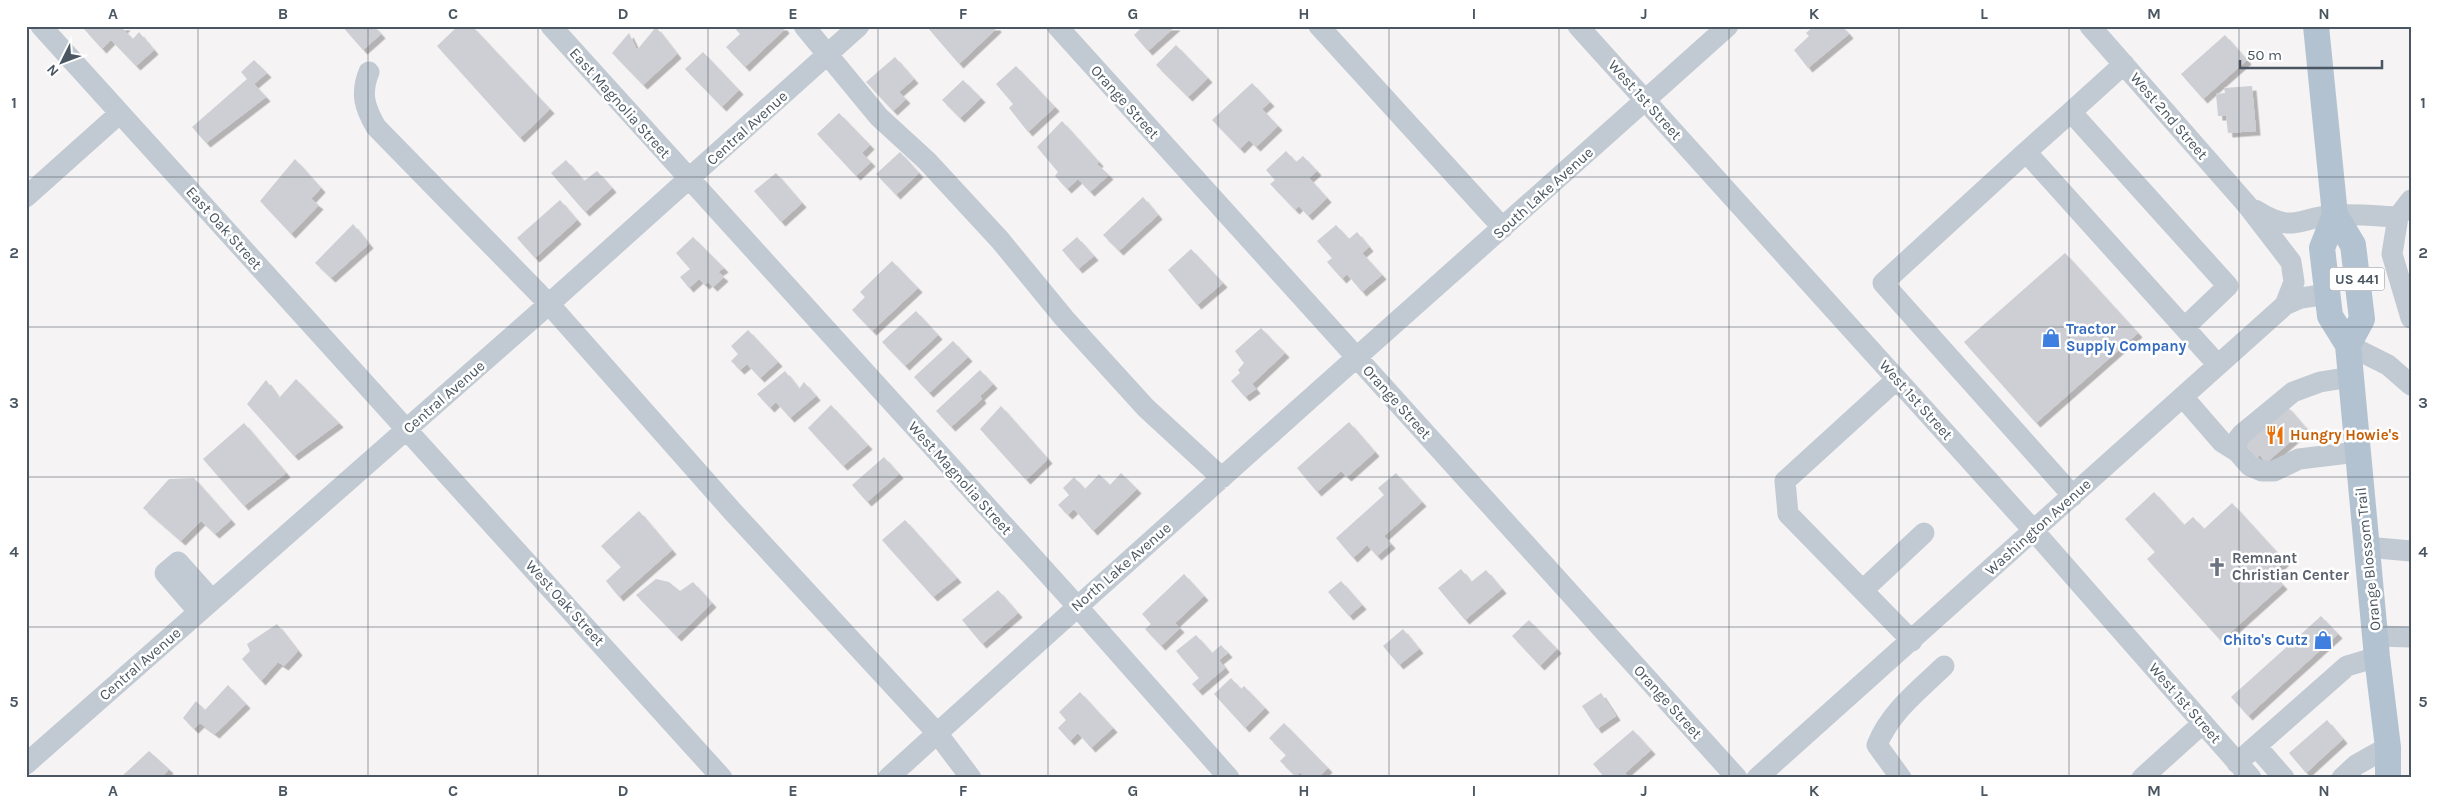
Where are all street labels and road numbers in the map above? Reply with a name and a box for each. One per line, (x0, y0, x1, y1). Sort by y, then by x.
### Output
street label: East Magnolia Street (566, 44, 674, 162)
street label: West 1st Street (1605, 56, 1686, 144)
street label: Orange Street (1087, 61, 1163, 143)
street label: West 2nd Street (2126, 69, 2212, 163)
street label: Central Avenue (703, 87, 791, 169)
street label: South Lake Avenue (1489, 143, 1597, 243)
street label: East Oak Street (182, 183, 266, 273)
road number: US 441 (2330, 268, 2384, 290)
street label: West 1st Street (1876, 356, 1957, 444)
street label: Central Avenue (399, 357, 489, 437)
street label: Orange Street (1359, 361, 1435, 443)
street label: West Magnolia Street (904, 418, 1016, 539)
street label: Washington Avenue (1981, 475, 2095, 579)
street label: Orange Blossom Trail (2352, 486, 2384, 632)
street label: North Lake Avenue (1067, 519, 1175, 615)
street label: West Oak Street (522, 557, 608, 650)
street label: Central Avenue (95, 624, 185, 704)
street label: West 1st Street (2145, 659, 2225, 747)
street label: Orange Street (1630, 661, 1706, 743)

